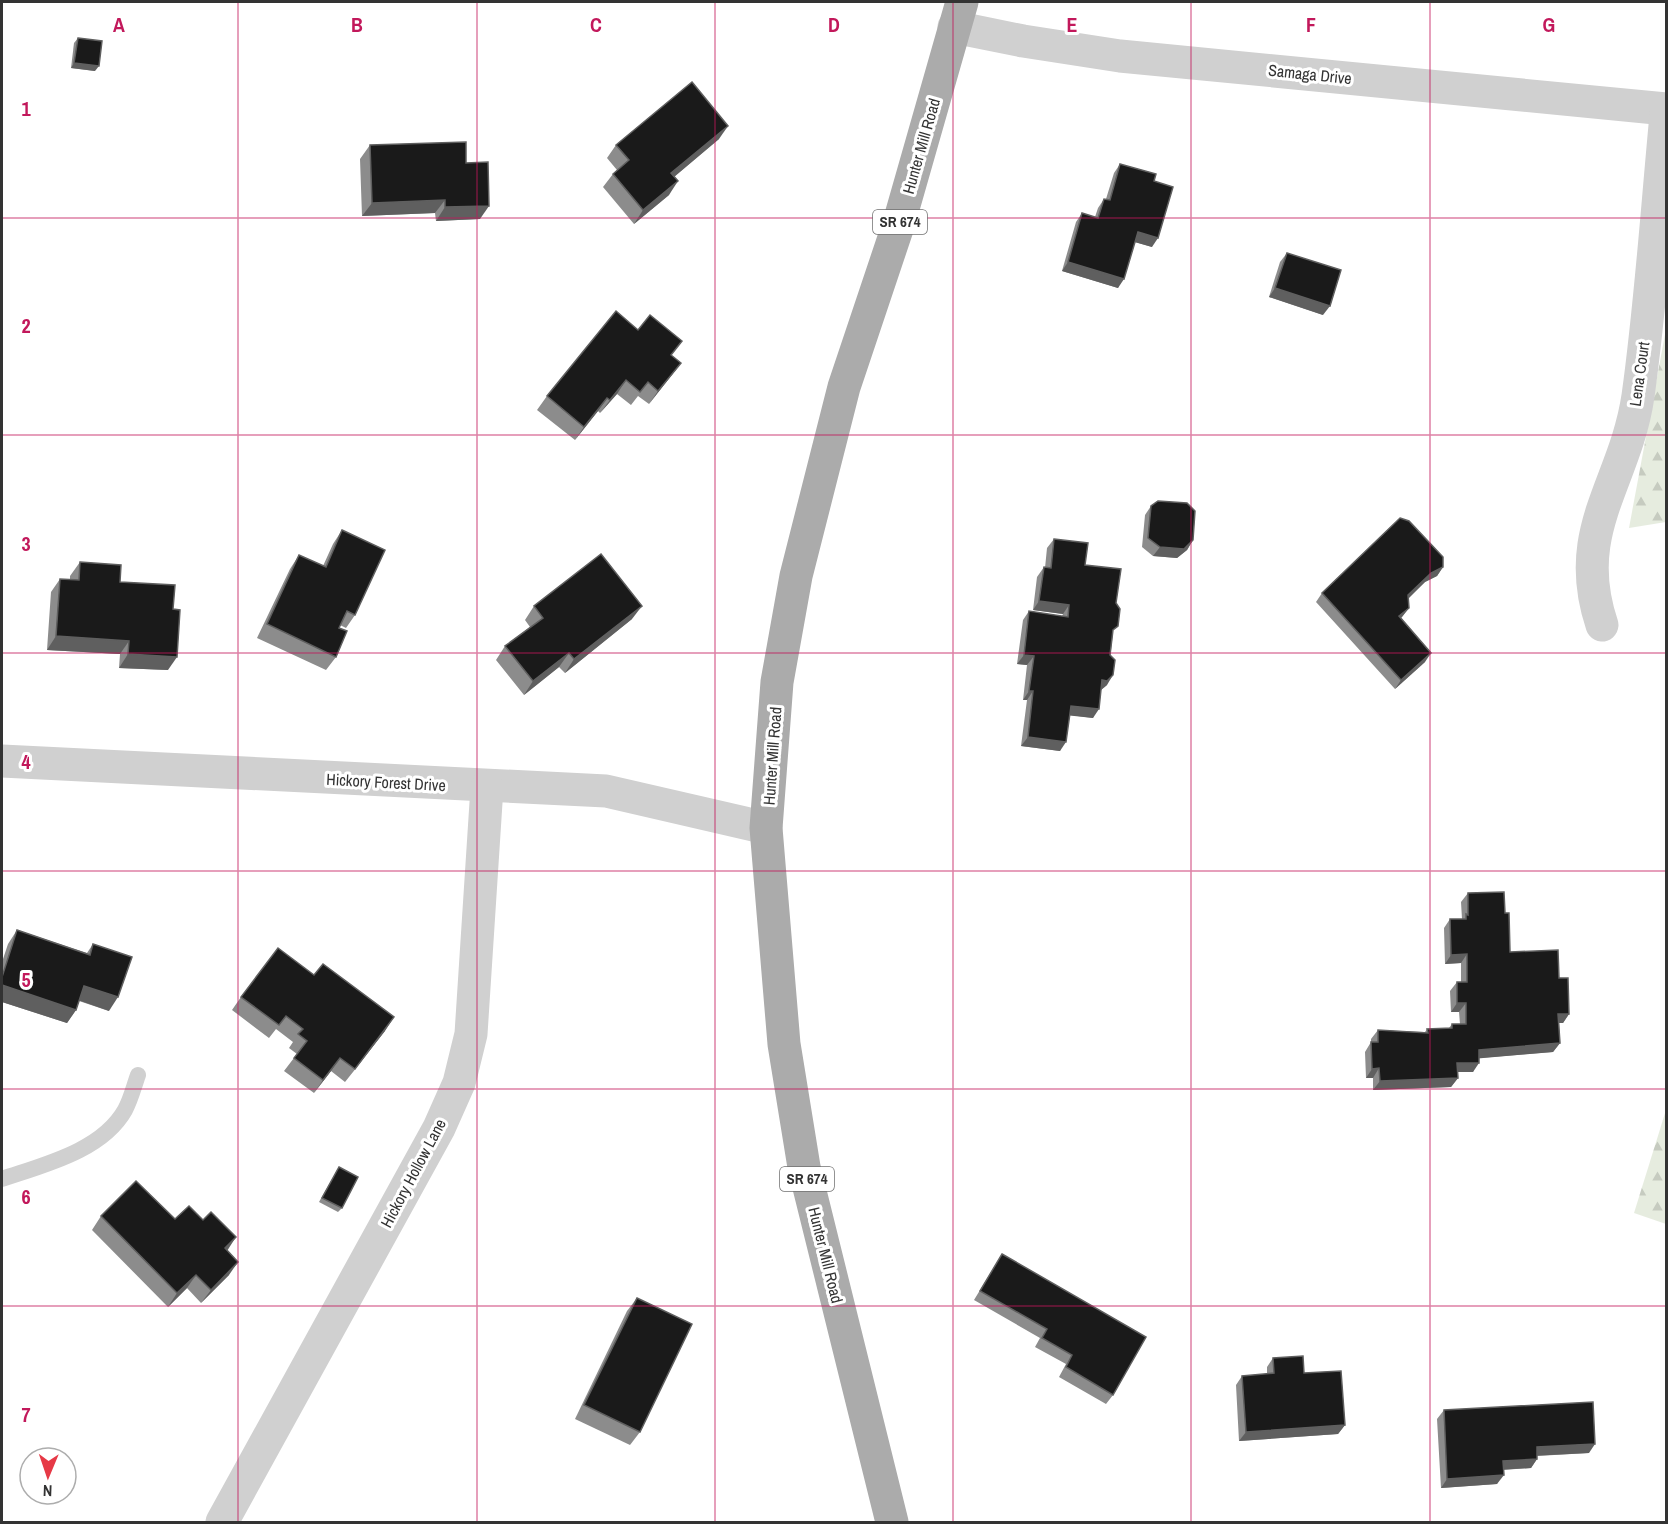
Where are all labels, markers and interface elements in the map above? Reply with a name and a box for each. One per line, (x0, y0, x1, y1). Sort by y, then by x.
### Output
text: A (113, 11, 125, 38)
text: B (351, 11, 363, 38)
text: C (590, 11, 602, 38)
text: D (828, 11, 840, 38)
text: E (1067, 11, 1078, 38)
text: F (1306, 11, 1316, 38)
text: G (1543, 11, 1555, 38)
street label: Samaga Drive (1267, 59, 1353, 89)
text: 1 (21, 95, 31, 122)
street label: Hunter Mill Road (897, 96, 945, 196)
road number: SR 674 (873, 210, 927, 234)
text: 2 (21, 312, 31, 339)
street label: Lena Court (1624, 340, 1654, 408)
text: 3 (21, 530, 31, 557)
street label: Hunter Mill Road (758, 706, 786, 806)
text: 4 (21, 748, 31, 775)
street label: Hickory Forest Drive (326, 768, 446, 796)
text: 5 (21, 966, 31, 993)
street label: Hickory Hollow Lane (375, 1115, 451, 1231)
road number: SR 674 (780, 1167, 834, 1191)
text: 6 (21, 1183, 31, 1210)
street label: Hunter Mill Road (803, 1205, 849, 1305)
text: 7 (21, 1401, 31, 1428)
north arrow (18, 1446, 78, 1506)
text: N (42, 1480, 53, 1502)

